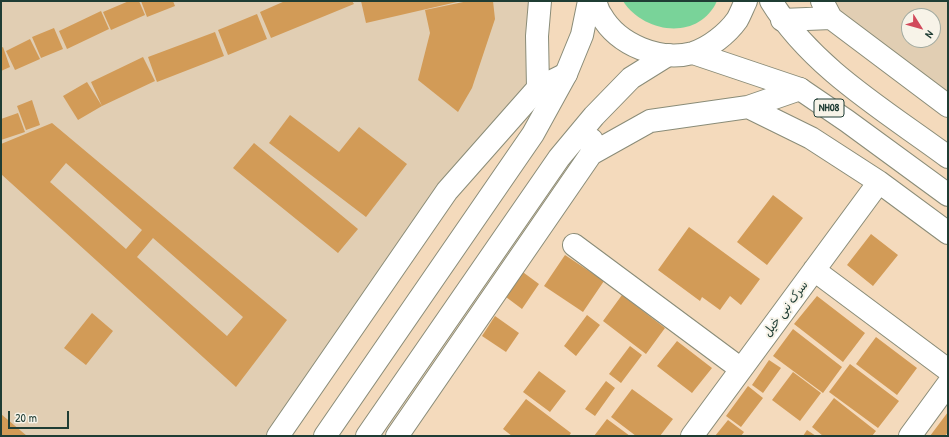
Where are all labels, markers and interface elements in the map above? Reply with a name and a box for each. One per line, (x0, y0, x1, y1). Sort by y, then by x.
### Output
north arrow (901, 8, 941, 48)
text: N (922, 28, 937, 41)
road number: NH08 (814, 99, 844, 117)
street label: سرک نبی خیل (760, 278, 812, 340)
scale bar (10, 403, 71, 429)
text: 20 m (15, 409, 37, 426)

